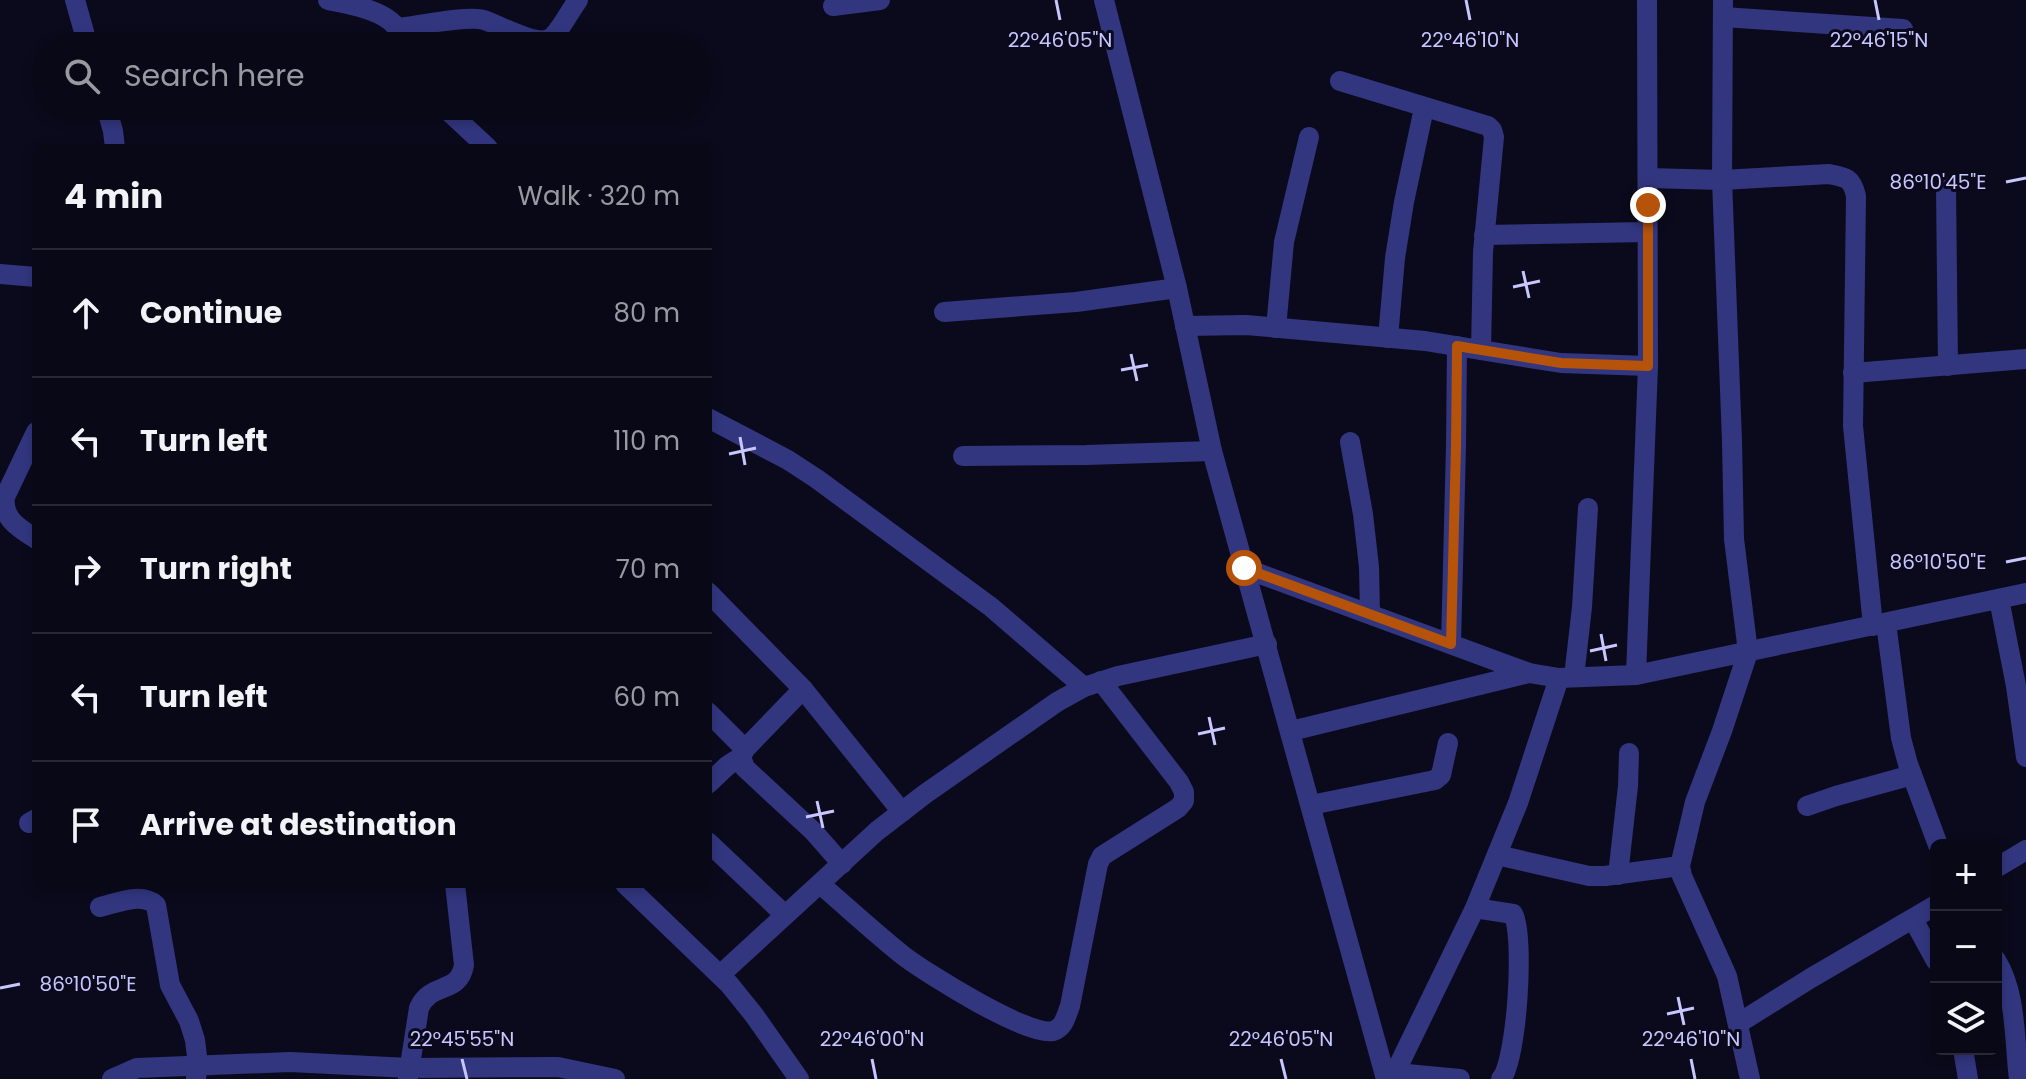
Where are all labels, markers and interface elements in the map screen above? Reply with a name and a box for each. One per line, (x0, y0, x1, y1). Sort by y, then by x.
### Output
text: 22°46'05"N (1008, 26, 1112, 54)
text: 22°46'10"N (1421, 26, 1519, 54)
text: 22°46'15"N (1830, 26, 1928, 54)
search box (32, 32, 712, 120)
icon: search (60, 54, 104, 98)
text: Search here (124, 54, 305, 97)
text: 86°10'45"E (1890, 168, 1986, 196)
text: 4 min (64, 172, 163, 220)
text: Walk · 320 m (518, 178, 680, 214)
route end (1630, 187, 1666, 223)
icon: ahead (64, 291, 108, 335)
text: Continue (140, 291, 282, 334)
text: 80 m (614, 295, 680, 331)
icon: left (64, 419, 108, 463)
text: Turn left (140, 419, 268, 462)
text: 110 m (613, 423, 680, 459)
icon: right (64, 547, 108, 591)
text: Turn right (140, 547, 292, 590)
text: 86°10'50"E (1890, 548, 1986, 576)
route start (1226, 550, 1262, 586)
text: 70 m (616, 551, 680, 587)
icon: left (64, 675, 108, 719)
text: Turn left (140, 675, 268, 718)
text: 60 m (613, 679, 680, 715)
icon: arrive (64, 803, 108, 847)
text: Arrive at destination (140, 803, 457, 846)
map controls (1930, 839, 2002, 1055)
button: + (1930, 839, 2002, 911)
button: − (1930, 911, 2002, 983)
text: 86°10'50"E (40, 970, 136, 998)
button: layers (1930, 983, 2002, 1055)
text: 22°45'55"N (410, 1025, 514, 1053)
text: 22°46'00"N (820, 1025, 924, 1053)
text: 22°46'05"N (1229, 1025, 1333, 1053)
text: 22°46'10"N (1642, 1025, 1740, 1053)

